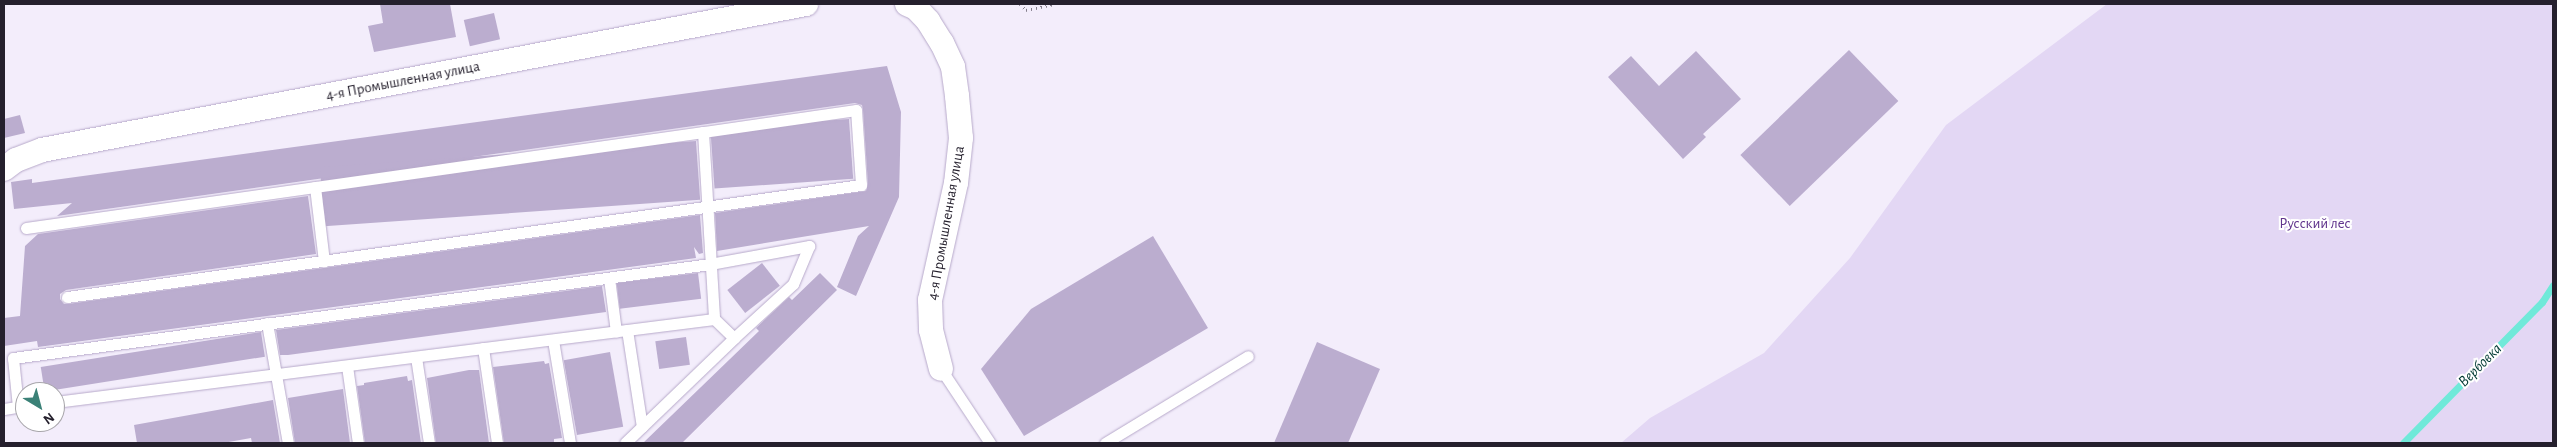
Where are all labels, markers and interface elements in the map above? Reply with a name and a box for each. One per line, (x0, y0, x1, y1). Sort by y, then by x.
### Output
street label: 4-я Промышленная улица (325, 57, 481, 105)
street label: 4-я Промышленная улица (924, 144, 968, 302)
park label: Русский лес (2279, 215, 2351, 233)
water label: Вербовка (2454, 339, 2506, 391)
north arrow (15, 382, 65, 432)
text: N (40, 410, 57, 427)

